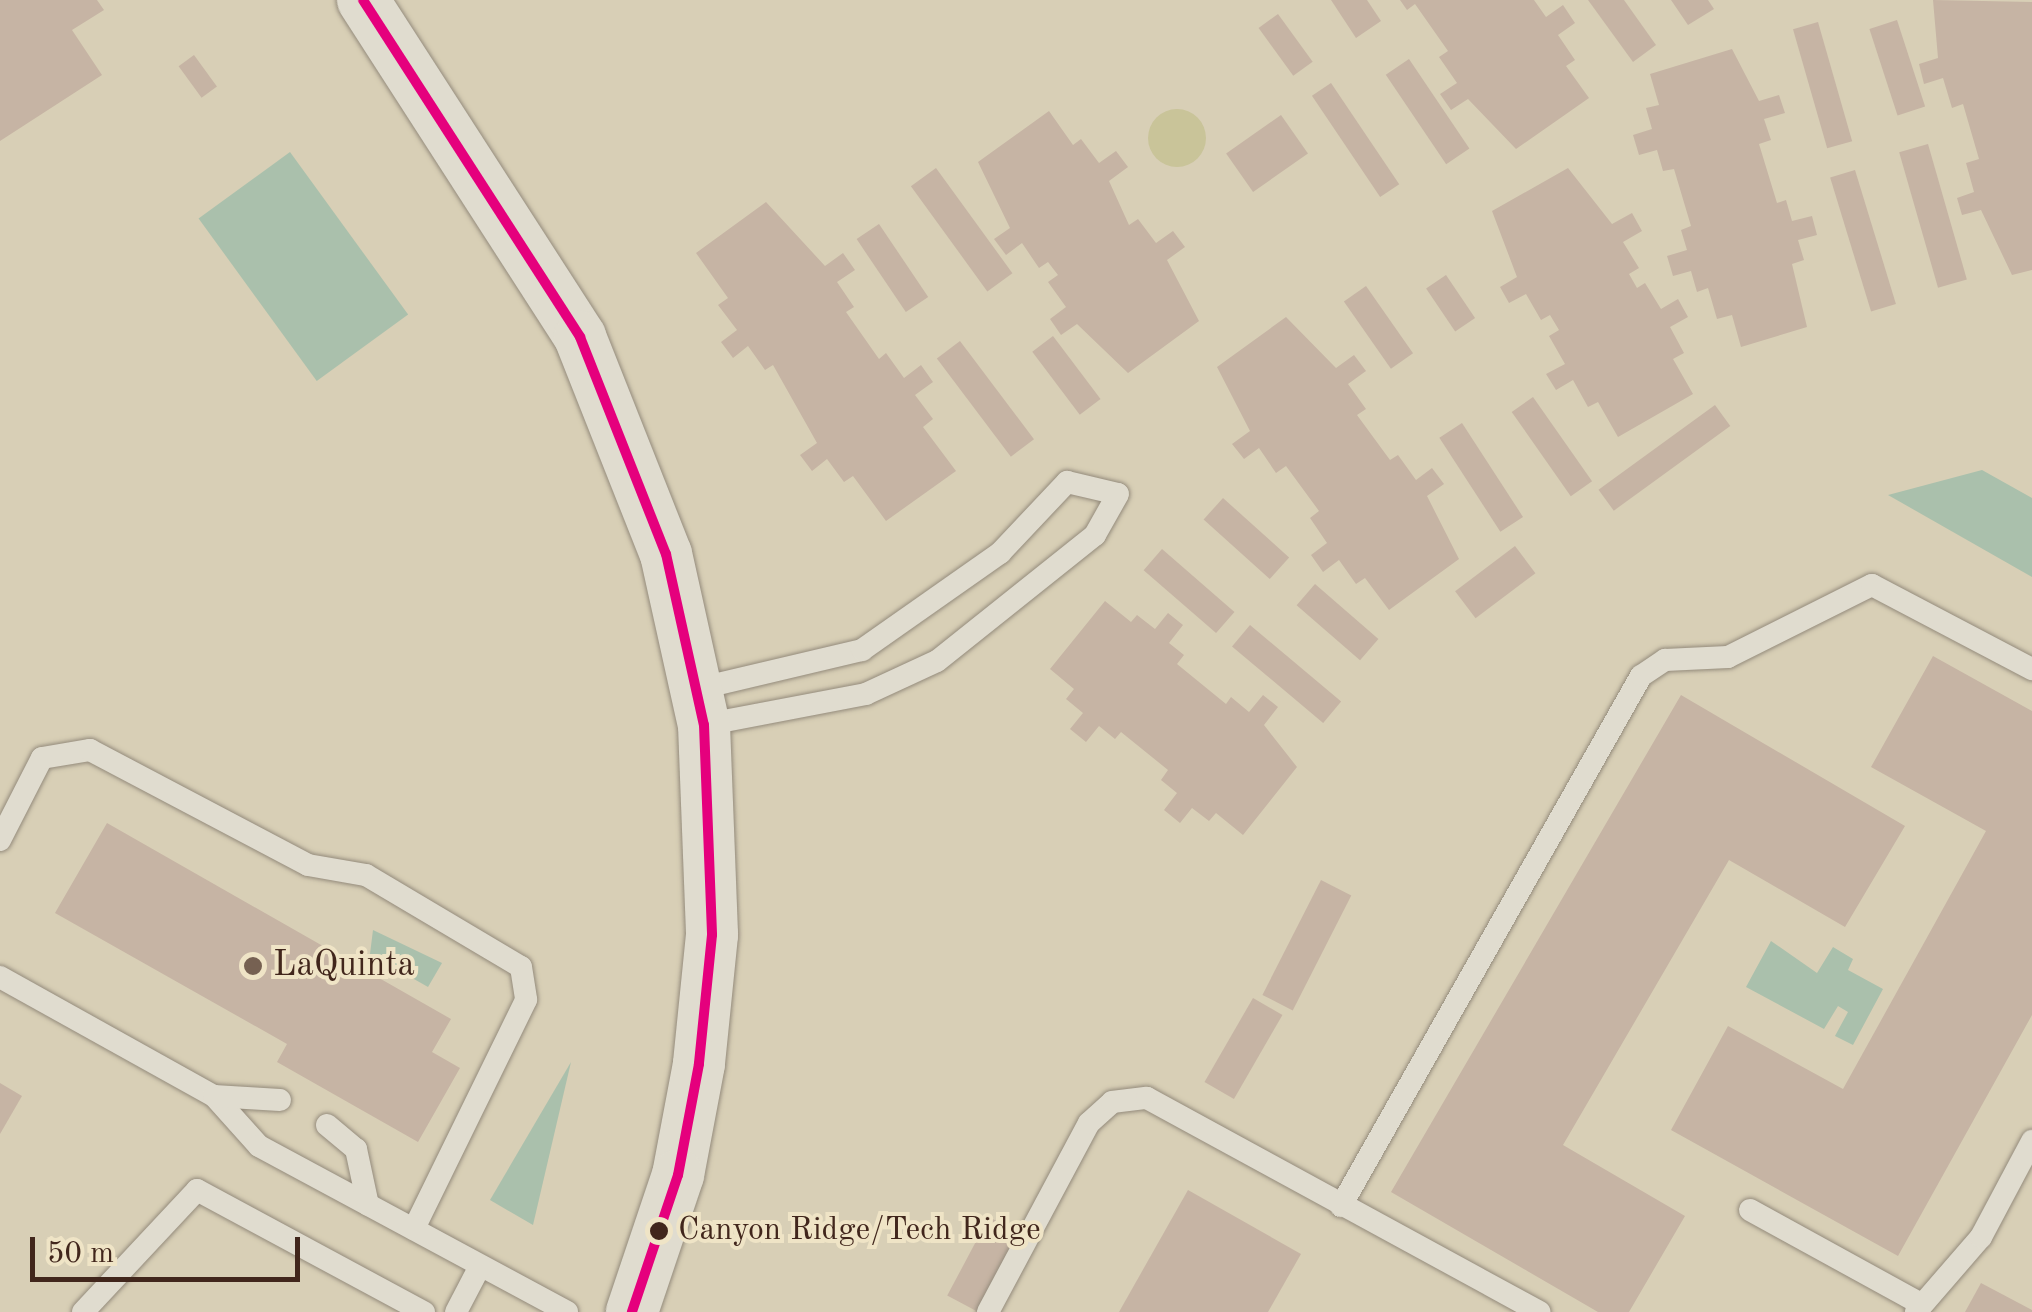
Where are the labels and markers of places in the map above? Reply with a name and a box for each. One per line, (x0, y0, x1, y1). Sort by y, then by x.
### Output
place label: LaQuinta (273, 945, 415, 987)
marker: LaQuinta (242, 955, 264, 977)
place label: Canyon Ridge/Tech Ridge (678, 1212, 1041, 1250)
marker: Canyon Ridge/Tech Ridge (649, 1221, 669, 1241)

